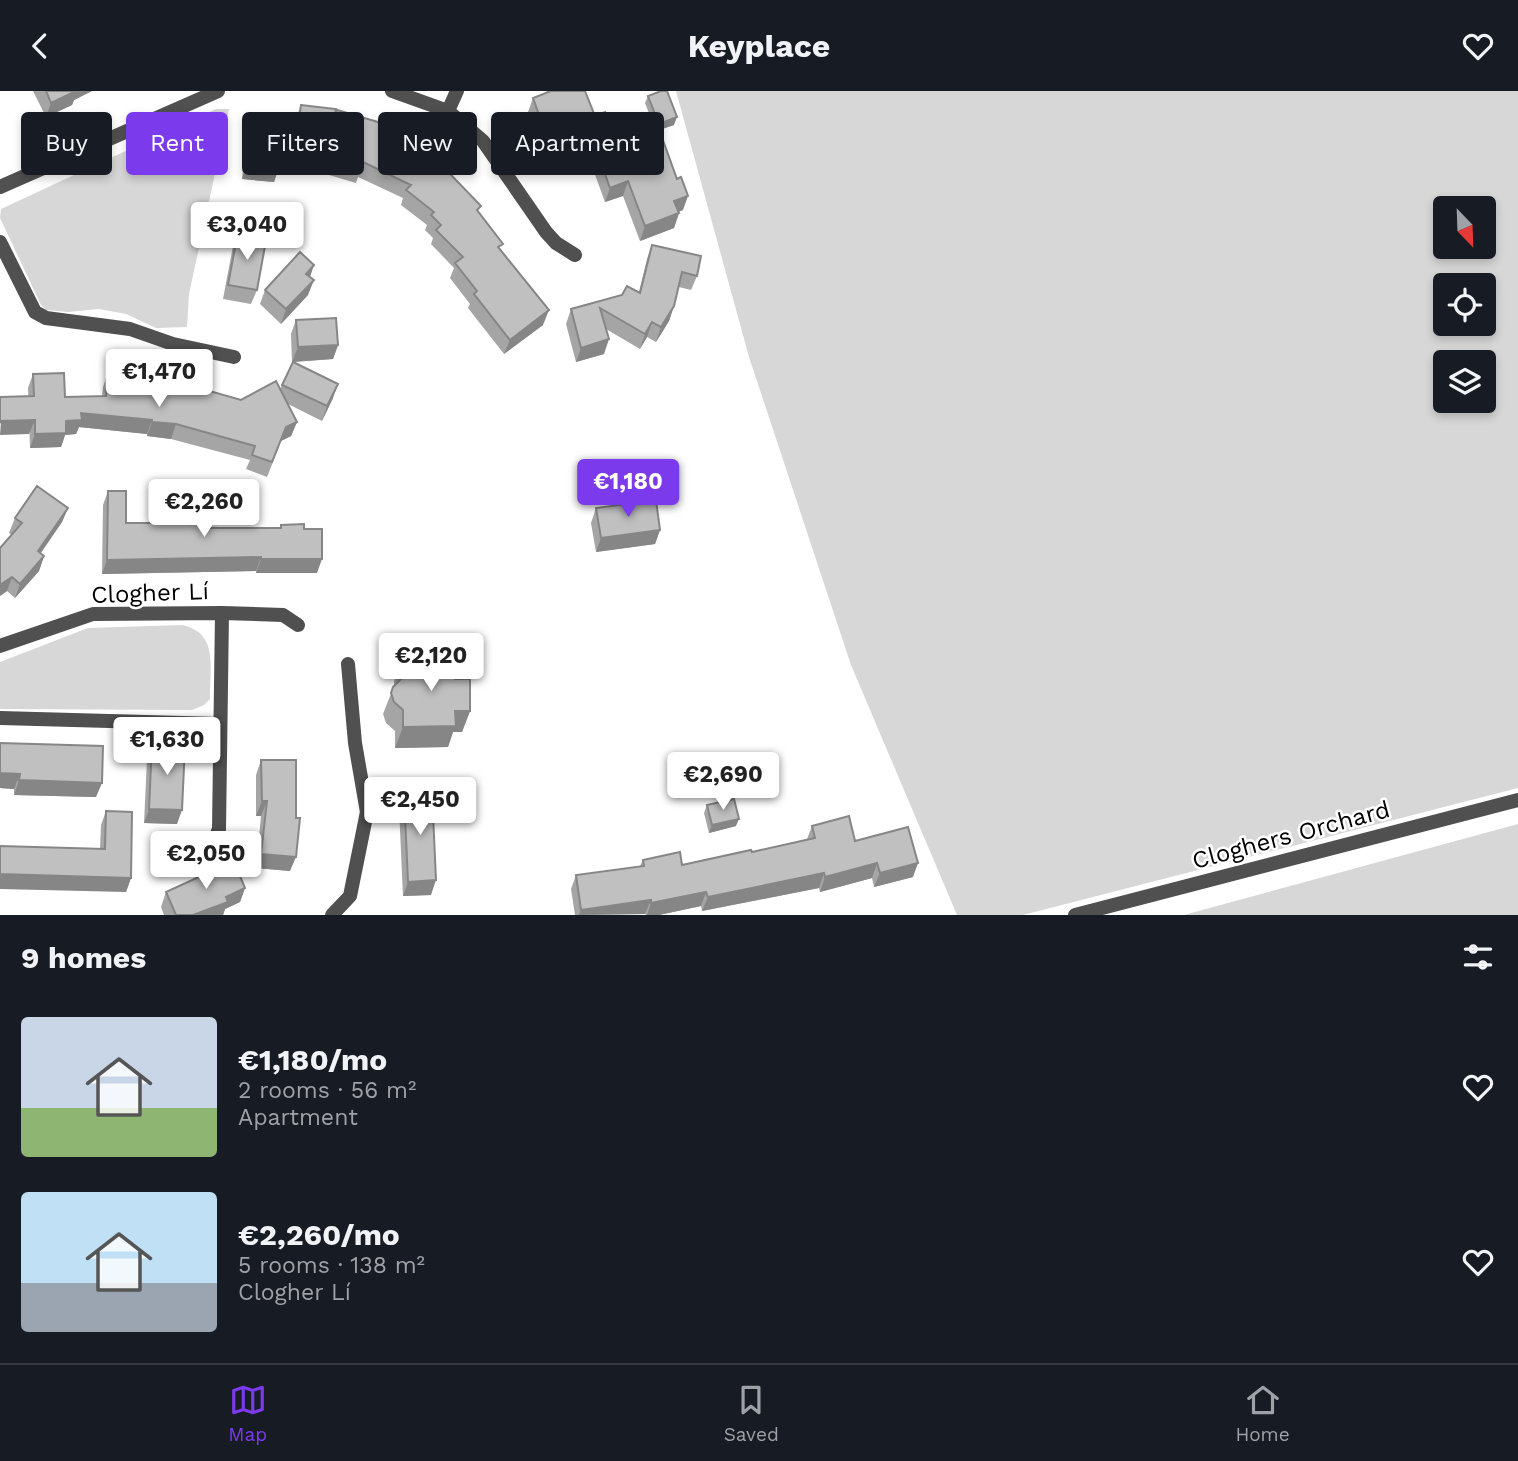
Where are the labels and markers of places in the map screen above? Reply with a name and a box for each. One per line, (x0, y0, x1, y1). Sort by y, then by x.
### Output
pin: €3,040 (190, 202, 304, 262)
pin: €1,470 (102, 349, 216, 409)
pin: €1,180 (571, 459, 685, 519)
pin: €2,260 (147, 479, 261, 539)
pin: €2,120 (374, 633, 488, 693)
pin: €1,630 (110, 717, 224, 777)
pin: €2,690 (666, 753, 780, 812)
pin: €2,450 (363, 777, 477, 837)
pin: €2,050 (149, 831, 263, 891)

